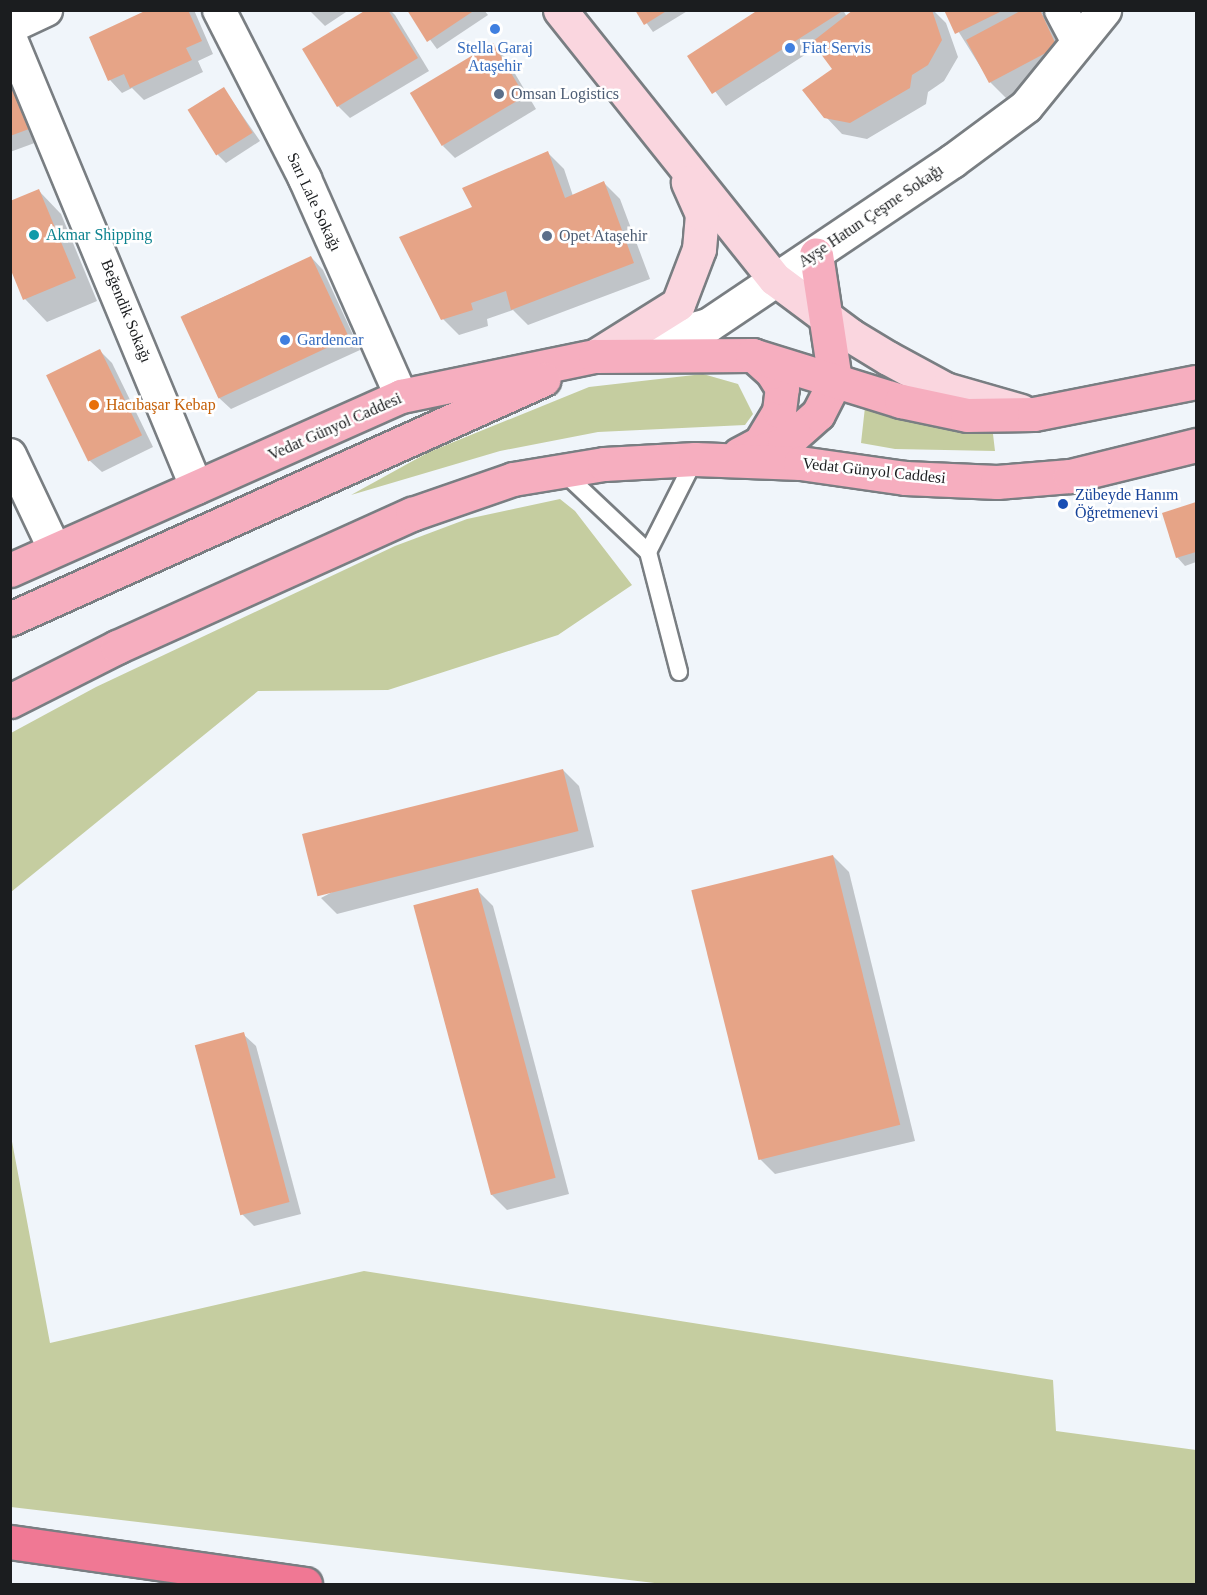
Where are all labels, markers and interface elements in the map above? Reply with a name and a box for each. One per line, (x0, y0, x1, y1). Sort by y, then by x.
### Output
marker: Stella Garaj Ataşehir (488, 22, 502, 36)
place label: Stella Garaj Ataşehir (457, 38, 533, 76)
place label: Fiat Servis (802, 38, 871, 58)
marker: Fiat Servis (783, 41, 797, 55)
place label: Omsan Logistics (511, 84, 619, 104)
marker: Omsan Logistics (492, 87, 506, 101)
street label: Sarı Lale Sokağı (283, 150, 345, 254)
street label: Ayşe Hatun Çeşme Sokağı (795, 160, 947, 272)
place label: Akmar Shipping (46, 225, 152, 245)
place label: Opet Ataşehir (559, 226, 648, 246)
marker: Akmar Shipping (27, 228, 41, 242)
marker: Opet Ataşehir (540, 229, 554, 243)
street label: Beğendik Sokağı (97, 257, 155, 365)
place label: Gardencar (297, 330, 364, 350)
marker: Gardencar (278, 333, 292, 347)
street label: Vedat Günyol Caddesi (265, 389, 405, 465)
place label: Hacıbaşar Kebap (106, 395, 216, 415)
marker: Hacıbaşar Kebap (87, 398, 101, 412)
street label: Vedat Günyol Caddesi (801, 454, 947, 488)
place label: Zübeyde Hanım Öğretmenevi (1075, 485, 1179, 523)
marker: Zübeyde Hanım Öğretmenevi (1056, 497, 1070, 511)

